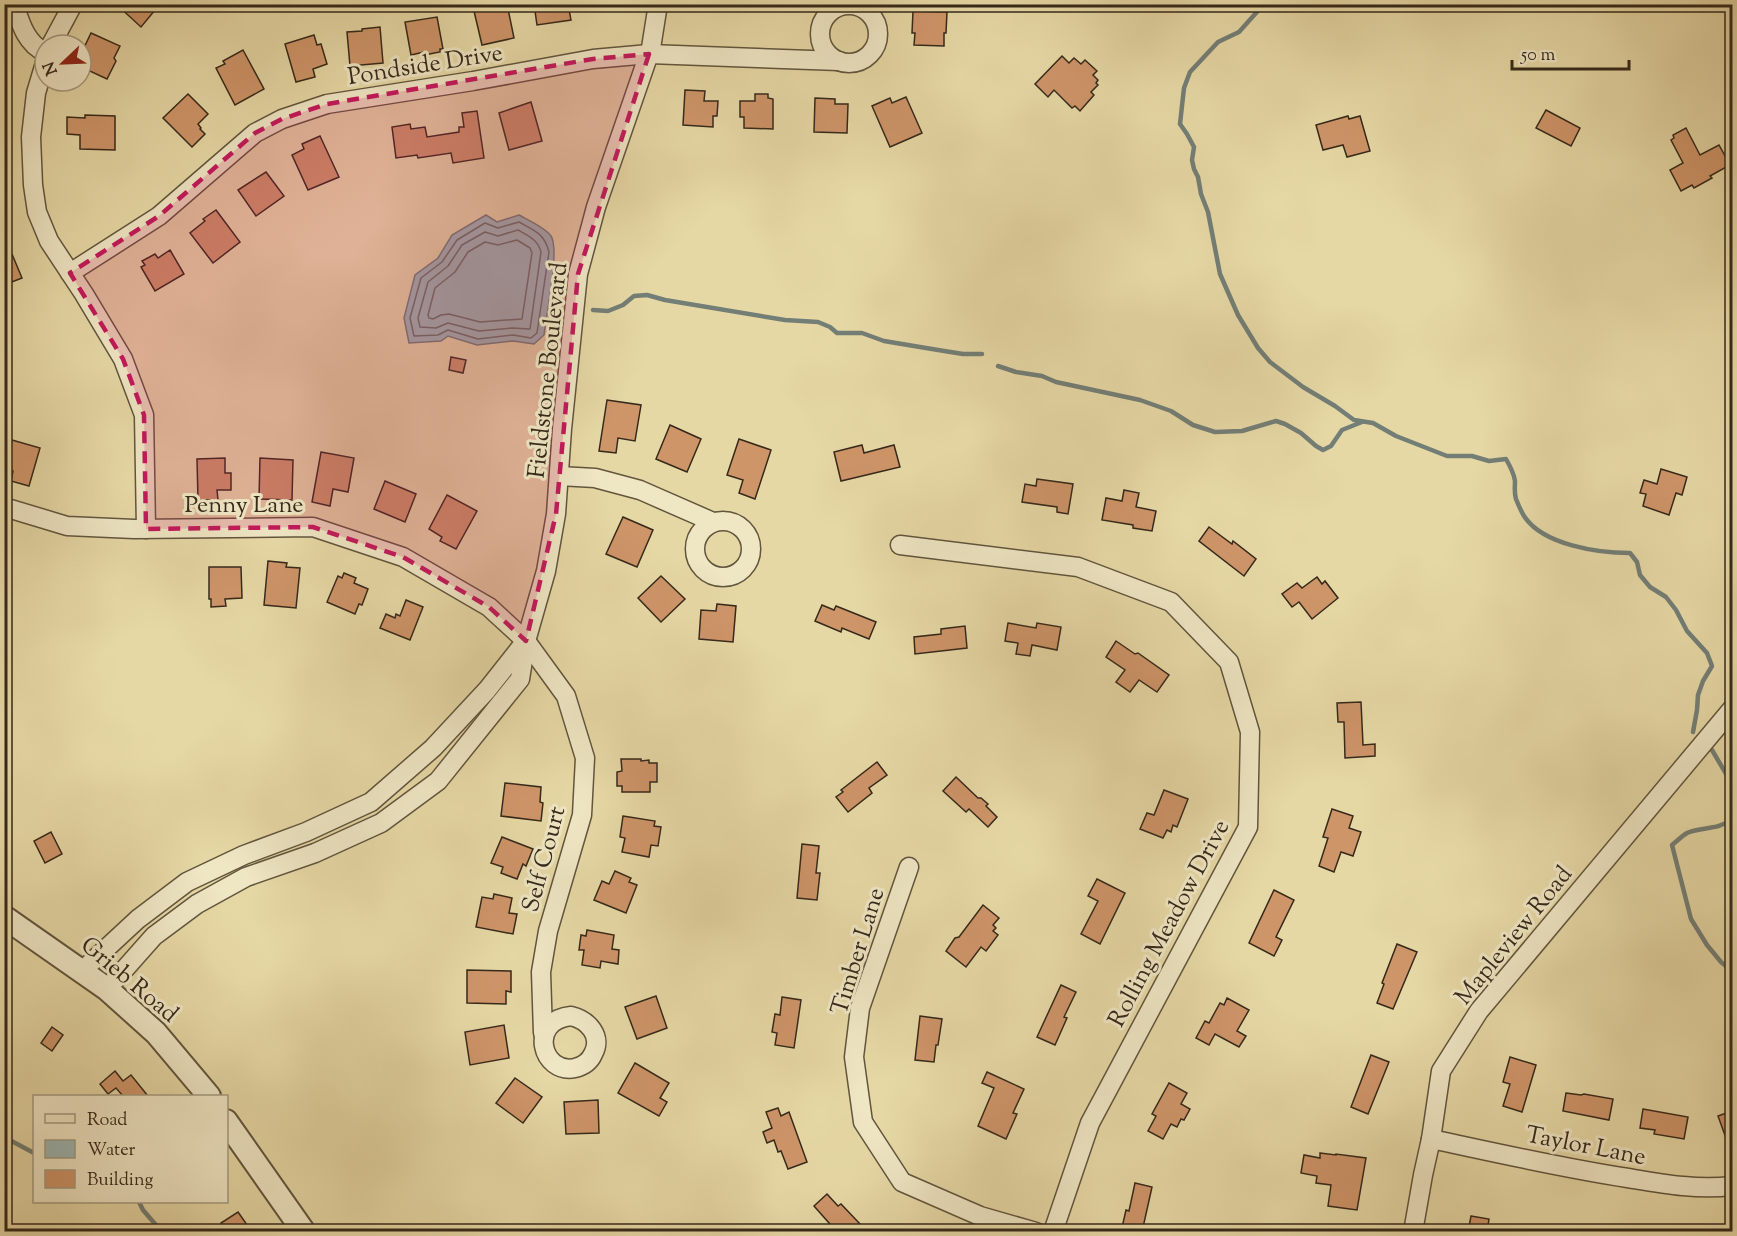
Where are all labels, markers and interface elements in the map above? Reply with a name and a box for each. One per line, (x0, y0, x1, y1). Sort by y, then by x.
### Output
north arrow (33, 33, 93, 93)
scale bar (1512, 33, 1629, 71)
street label: Pondside Drive (345, 37, 505, 95)
text: 50 m (1520, 43, 1556, 69)
text: N (38, 57, 65, 78)
street label: Fieldstone Boulevard (521, 260, 577, 480)
street label: Penny Lane (184, 489, 304, 523)
street label: Self Court (514, 803, 575, 916)
street label: Rolling Meadow Drive (1101, 814, 1239, 1034)
street label: Mapleview Road (1448, 859, 1582, 1013)
street label: Timber Lane (823, 884, 894, 1019)
street label: Grieb Road (72, 929, 185, 1032)
legend (33, 1095, 228, 1203)
text: Road (87, 1108, 127, 1134)
street label: Taylor Lane (1523, 1119, 1649, 1175)
text: Water (87, 1138, 136, 1164)
text: Building (87, 1168, 153, 1194)

